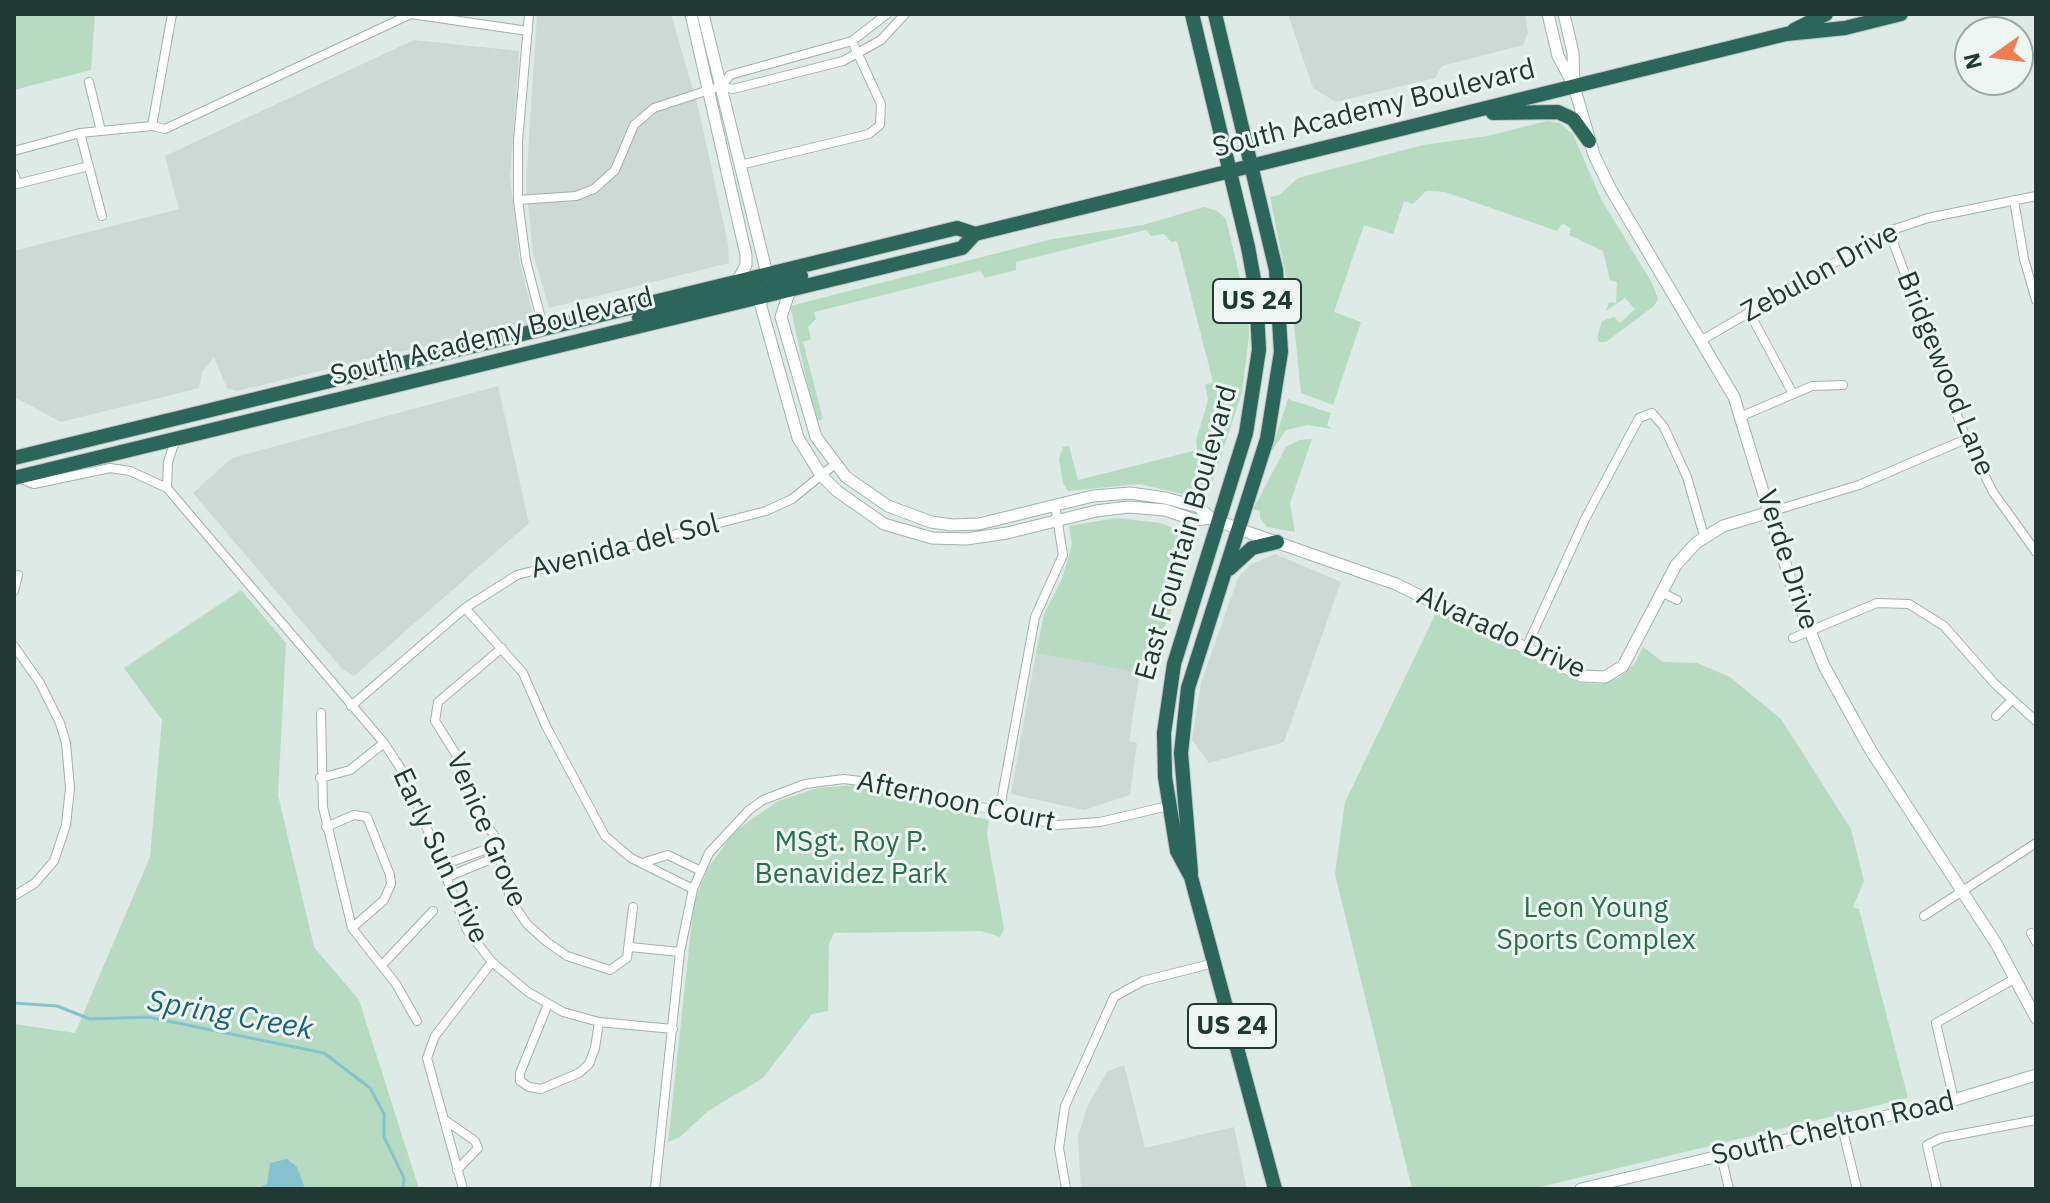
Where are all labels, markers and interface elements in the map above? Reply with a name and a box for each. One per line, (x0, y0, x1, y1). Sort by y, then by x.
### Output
north arrow (1954, 16, 2034, 96)
text: N (1956, 50, 1988, 73)
street label: South Academy Boulevard (1209, 53, 1539, 165)
street label: Zebulon Drive (1736, 216, 1904, 330)
street label: Bridgewood Lane (1889, 267, 2001, 481)
road number: US 24 (1213, 279, 1301, 323)
street label: South Academy Boulevard (327, 281, 657, 393)
street label: East Fountain Boulevard (1129, 382, 1245, 684)
street label: Verde Drive (1749, 486, 1825, 634)
street label: Avenida del Sol (528, 507, 722, 587)
street label: Alvarado Drive (1411, 579, 1591, 687)
street label: Venice Grove (438, 748, 534, 912)
street label: Early Sun Drive (385, 763, 495, 949)
street label: Afternoon Court (854, 765, 1058, 839)
park label: MSgt. Roy P. Benavidez Park (755, 826, 947, 892)
park label: Leon Young Sports Complex (1496, 892, 1696, 958)
water label: Spring Creek (144, 984, 316, 1048)
road number: US 24 (1188, 1004, 1276, 1048)
street label: South Chelton Road (1708, 1085, 1958, 1173)

